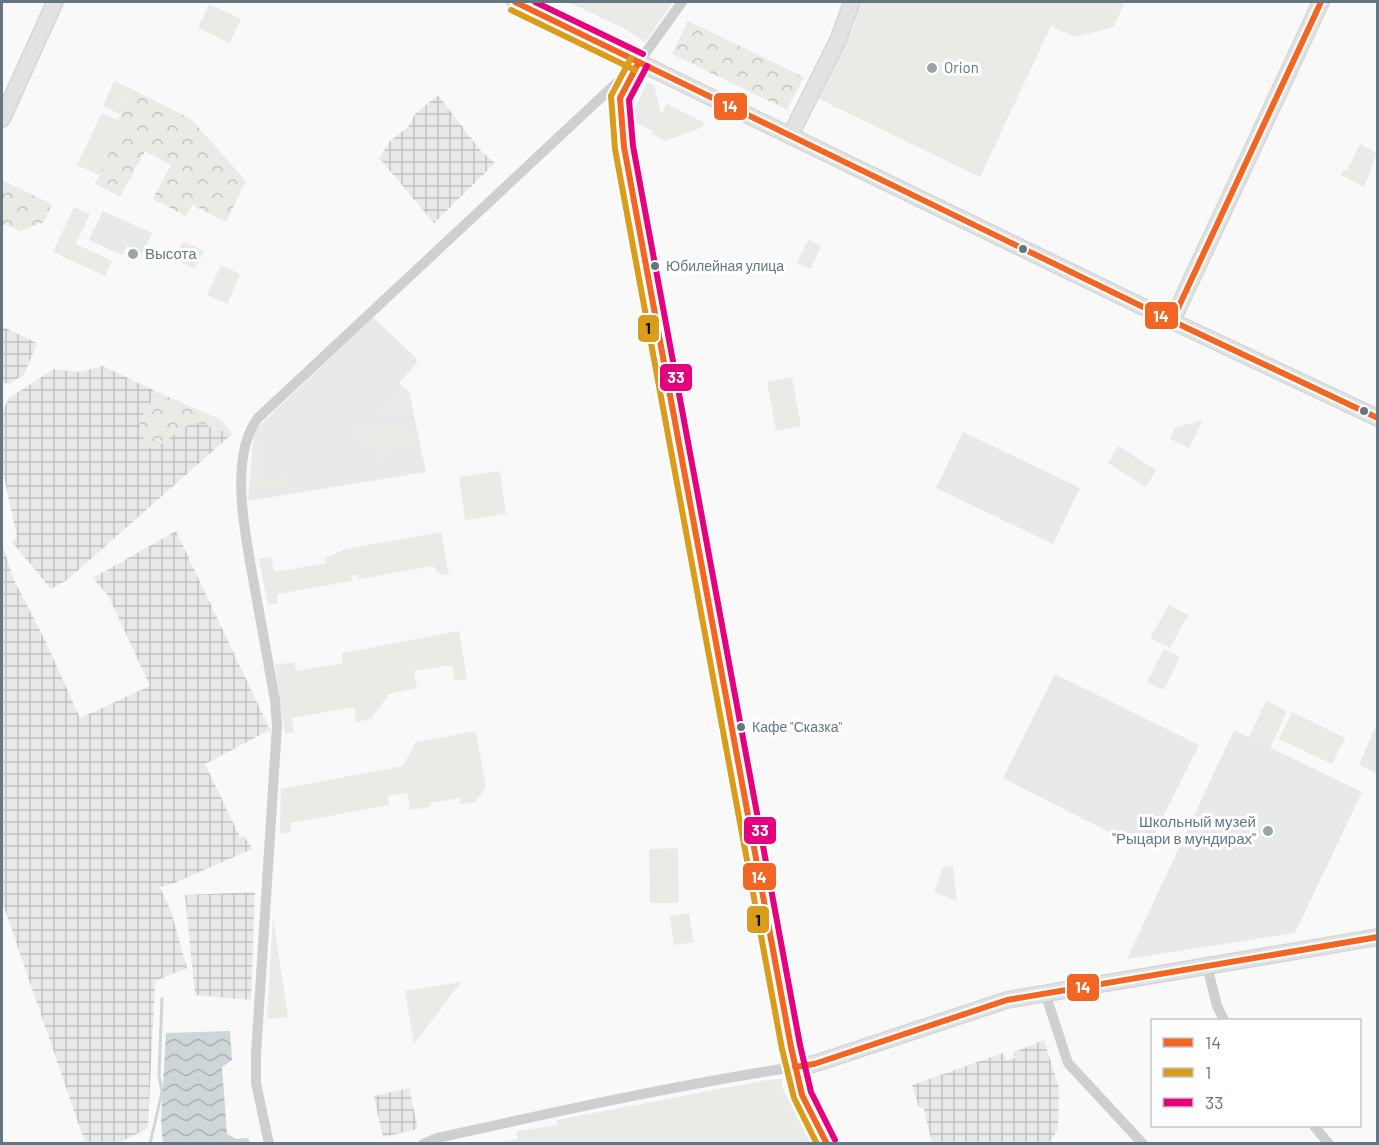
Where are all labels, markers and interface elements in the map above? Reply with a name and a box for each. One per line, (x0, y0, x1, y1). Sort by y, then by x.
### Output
place label: Orion (944, 58, 979, 76)
marker: Orion (925, 61, 939, 75)
line badge: 14 (713, 92, 748, 121)
text: 14 (722, 96, 738, 115)
unlabelled marker (1017, 243, 1029, 255)
place label: Высота (145, 244, 197, 262)
marker: Высота (126, 247, 140, 261)
place label: Юбилейная улица (666, 257, 784, 274)
marker: Юбилейная улица (649, 260, 661, 272)
line badge: 14 (1144, 301, 1179, 330)
text: 14 (1153, 306, 1169, 325)
line badge: 1 (637, 314, 660, 343)
text: 1 (645, 318, 651, 337)
line badge: 33 (659, 363, 693, 392)
text: 33 (667, 367, 685, 386)
unlabelled marker (1358, 405, 1370, 417)
place label: Кафе "Сказка" (752, 718, 843, 735)
marker: Кафе "Сказка" (735, 721, 747, 733)
place label: Школьный музей "Рыцари в мундирах" (1112, 812, 1256, 847)
line badge: 33 (743, 816, 777, 845)
text: 33 (751, 820, 769, 839)
marker: Школьный музей "Рыцари в мундирах" (1261, 824, 1275, 838)
line badge: 14 (742, 862, 777, 891)
text: 14 (751, 867, 767, 886)
line badge: 1 (746, 905, 770, 934)
text: 1 (755, 910, 761, 929)
line badge: 14 (1066, 973, 1100, 1002)
text: 14 (1075, 977, 1091, 996)
legend (1151, 1019, 1361, 1127)
text: 14 (1205, 1031, 1221, 1053)
text: 1 (1205, 1061, 1211, 1083)
text: 33 (1205, 1091, 1224, 1113)

